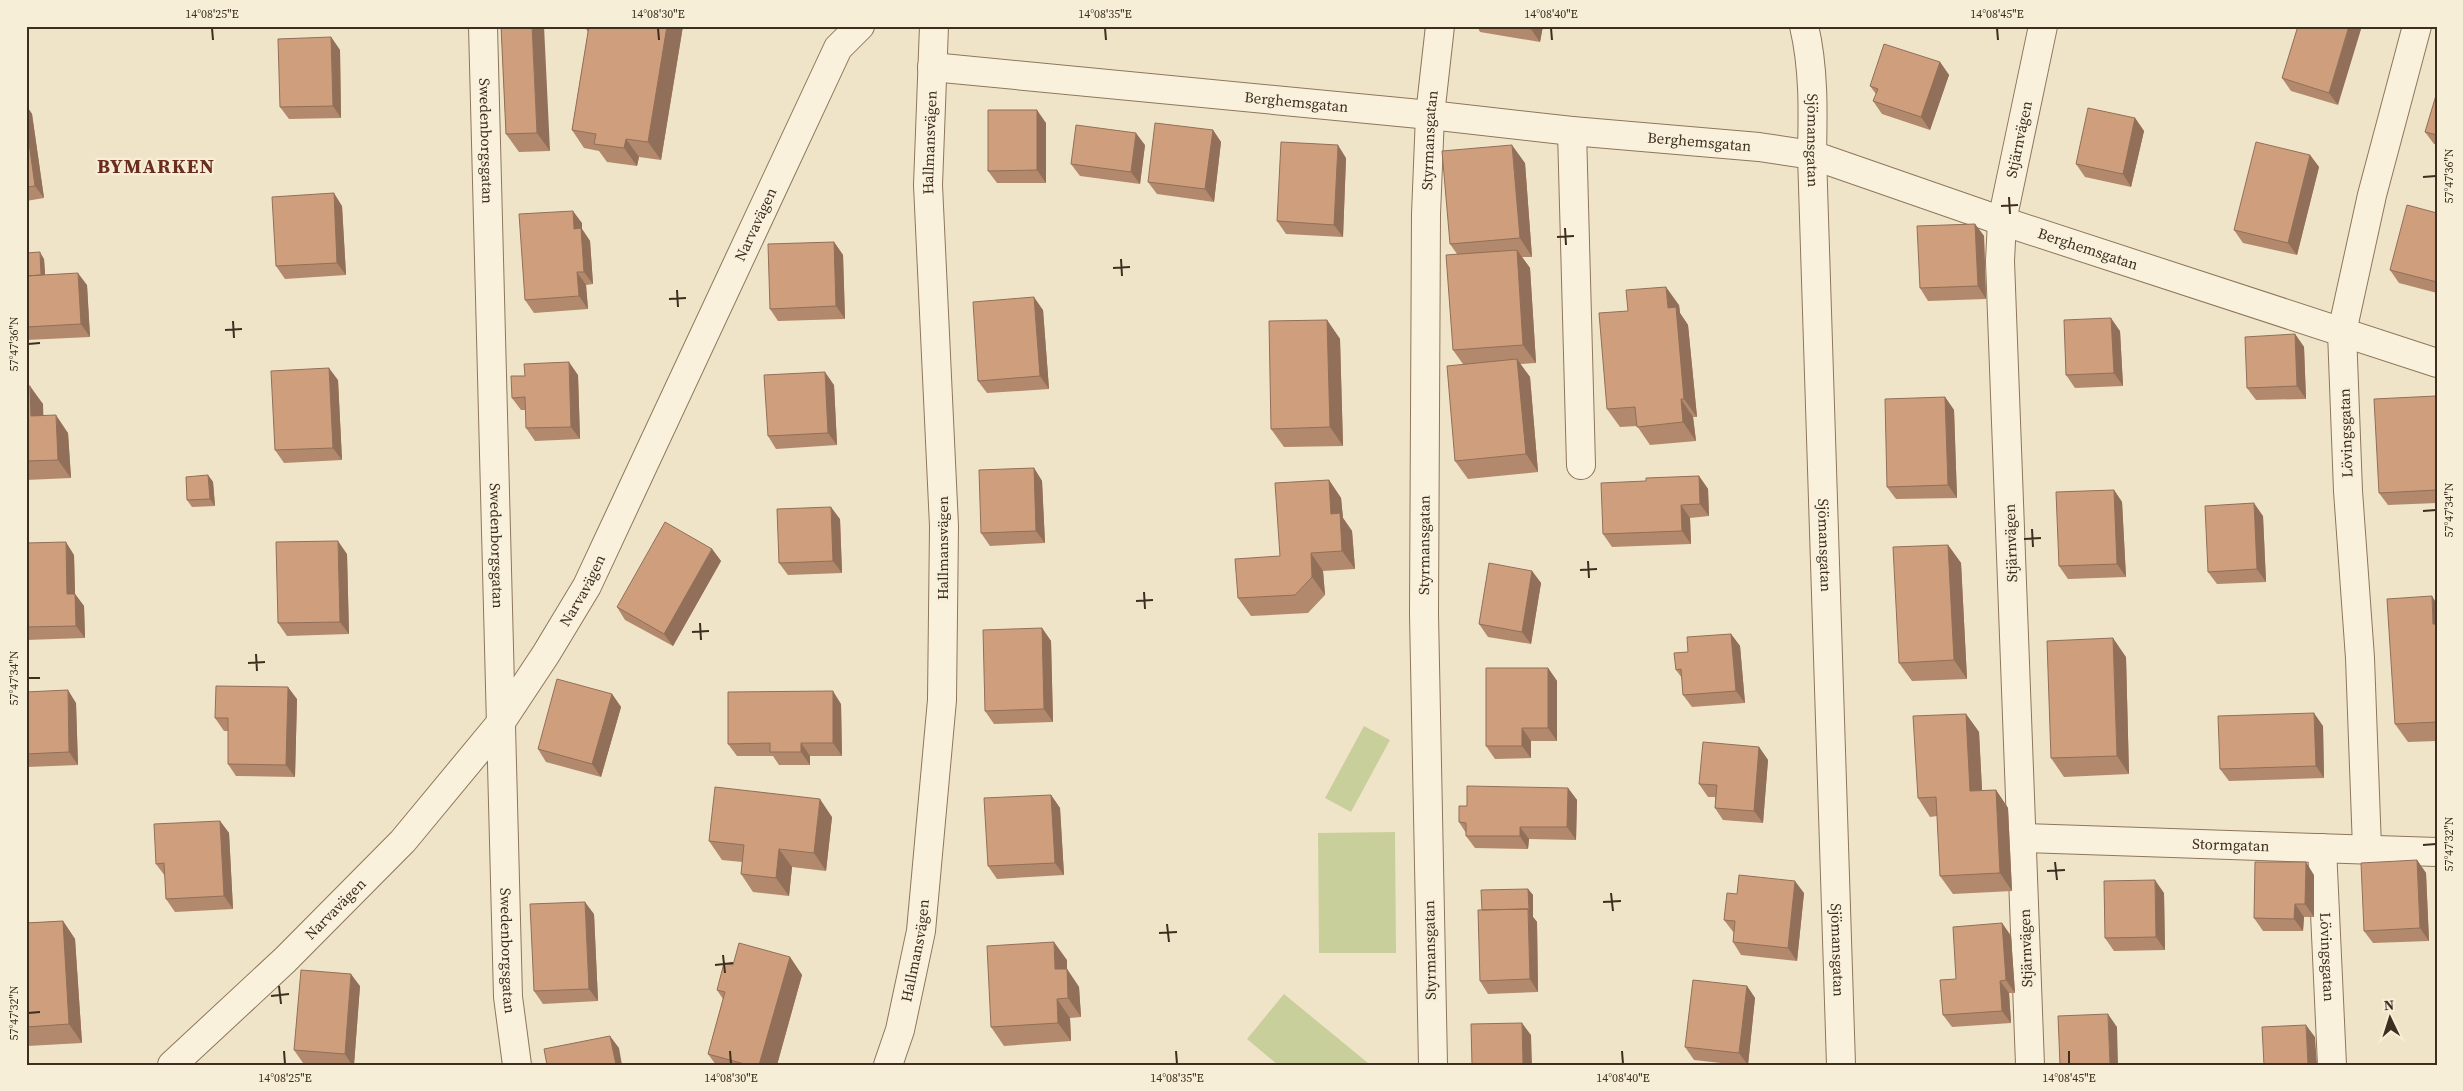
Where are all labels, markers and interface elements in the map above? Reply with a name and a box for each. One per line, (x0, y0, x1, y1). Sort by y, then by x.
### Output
text: 14°08'25"E (185, 6, 239, 22)
text: 14°08'30"E (631, 6, 685, 22)
text: 14°08'35"E (1078, 6, 1132, 22)
text: 14°08'40"E (1524, 6, 1578, 22)
text: 14°08'45"E (1970, 6, 2024, 22)
street label: Swedenborgsgatan (474, 78, 499, 204)
street label: Berghemsgatan (1243, 86, 1349, 117)
street label: Styrmansgatan (1416, 89, 1443, 190)
street label: Hallmansvägen (917, 90, 942, 195)
street label: Sjömansgatan (1802, 93, 1824, 187)
street label: Stjärnvägen (2000, 99, 2037, 180)
street label: Berghemsgatan (1647, 126, 1752, 156)
text: 57°47'36"N (2441, 148, 2457, 204)
district label: BYMARKEN (97, 152, 215, 180)
street label: Narvavägen (729, 184, 781, 264)
street label: Berghemsgatan (2035, 222, 2141, 275)
text: 57°47'36"N (6, 316, 22, 372)
street label: Lövingsgatan (2333, 388, 2358, 478)
text: 57°47'34"N (2441, 482, 2457, 538)
street label: Swedenborgsgatan (485, 483, 509, 609)
street label: Styrmansgatan (1413, 495, 1435, 595)
street label: Hallmansvägen (932, 496, 953, 600)
street label: Sjömansgatan (1813, 498, 1837, 592)
street label: Stjärnvägen (1999, 504, 2022, 583)
street label: Narvavägen (554, 551, 610, 630)
text: 57°47'34"N (6, 650, 22, 706)
text: 57°47'32"N (2441, 816, 2457, 872)
street label: Stormgatan (2192, 833, 2270, 856)
street label: Narvavägen (300, 873, 370, 944)
street label: Swedenborgsgatan (495, 888, 521, 1015)
street label: Hallmansvägen (895, 898, 934, 1004)
street label: Styrmansgatan (1418, 900, 1441, 1000)
street label: Sjömansgatan (1826, 903, 1850, 997)
street label: Stjärnvägen (2014, 909, 2037, 988)
street label: Lövingsgatan (2315, 912, 2340, 1002)
text: 57°47'32"N (6, 985, 22, 1041)
north arrow (2366, 994, 2416, 1044)
text: N (2383, 995, 2395, 1015)
text: 14°08'25"E (258, 1070, 312, 1086)
text: 14°08'30"E (704, 1070, 758, 1086)
text: 14°08'35"E (1150, 1070, 1204, 1086)
text: 14°08'40"E (1596, 1070, 1650, 1086)
text: 14°08'45"E (2042, 1070, 2096, 1086)

